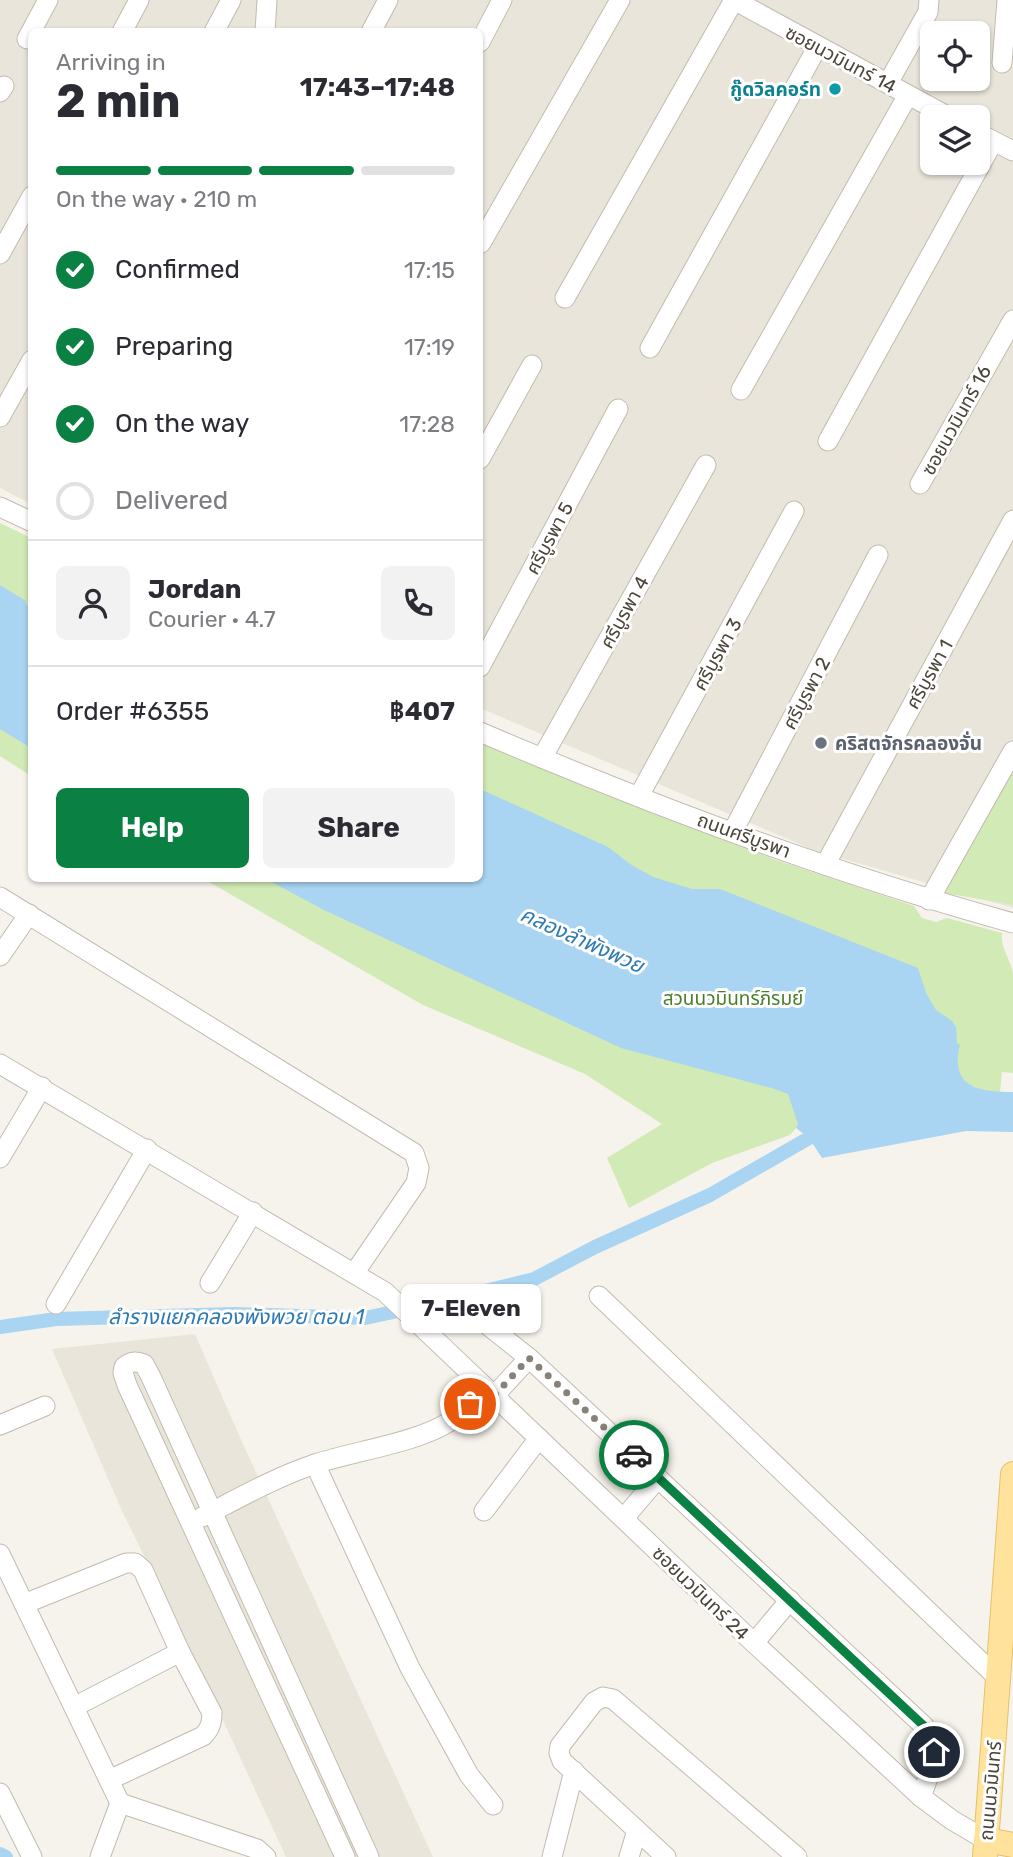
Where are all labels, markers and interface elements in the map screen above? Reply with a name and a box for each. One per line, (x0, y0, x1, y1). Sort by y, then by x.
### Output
street label: ซอยนวมินทร์ 14 (781, 21, 900, 98)
map controls (920, 21, 990, 175)
button: locate (920, 21, 990, 91)
text: Arriving in (56, 48, 166, 76)
text: 17:43–17:48 (300, 72, 455, 103)
text: 2 min (56, 74, 181, 129)
place label: กู๊ดวิลคอร์ท (730, 78, 821, 101)
marker: กู๊ดวิลคอร์ท (827, 81, 843, 97)
button: layers (920, 105, 990, 175)
text: On the way · 210 m (56, 185, 257, 213)
icon: check (56, 251, 94, 289)
text: Confirmed (115, 254, 240, 285)
text: 17:15 (404, 256, 455, 284)
icon: check (56, 328, 94, 366)
text: Preparing (115, 331, 233, 362)
text: 17:19 (404, 333, 455, 361)
street label: ซอยนวมินทร์ 16 (917, 361, 996, 479)
icon: check (56, 405, 94, 443)
text: On the way (115, 408, 249, 439)
text: 17:28 (399, 410, 455, 438)
text: Delivered (115, 485, 228, 516)
street label: ศรีบูรพา 5 (521, 498, 579, 579)
button: person (56, 566, 130, 640)
button: phone (381, 566, 455, 640)
street label: ศรีบูรพา 4 (595, 572, 655, 653)
text: Jordan (148, 574, 241, 605)
text: Courier · 4.7 (148, 605, 275, 633)
street label: ศรีบูรพา 3 (688, 614, 748, 695)
street label: ศรีบูรพา 1 (901, 636, 959, 713)
street label: ศรีบูรพา 2 (778, 653, 836, 734)
text: Order #6355 (56, 696, 209, 727)
text: ฿407 (390, 696, 455, 727)
place label: คริสตจักรคลองจั่น (835, 731, 982, 755)
marker: คริสตจักรคลองจั่น (813, 735, 829, 751)
button: Help (56, 788, 249, 868)
button: Share (263, 788, 455, 868)
street label: ถนนศรีบูรพา (694, 808, 794, 864)
water label: คลองลำพังพวย (517, 901, 649, 978)
park label: สวนนวมินทร์ภิรมย์ (663, 987, 803, 1010)
callout: 7-Eleven (400, 1285, 540, 1334)
text: 7-Eleven (421, 1294, 521, 1322)
water label: ลำรางแยกคลองพังพวย ตอน 1 (108, 1304, 365, 1329)
pin (440, 1374, 500, 1434)
icon: bag (451, 1385, 489, 1423)
courier (599, 1420, 669, 1490)
icon: car (615, 1436, 653, 1474)
street label: ซอยนวมินทร์ 24 (648, 1542, 754, 1645)
pin (904, 1722, 964, 1782)
icon: home (915, 1733, 953, 1771)
street label: ถนนนวมินทร์ (975, 1739, 1006, 1842)

